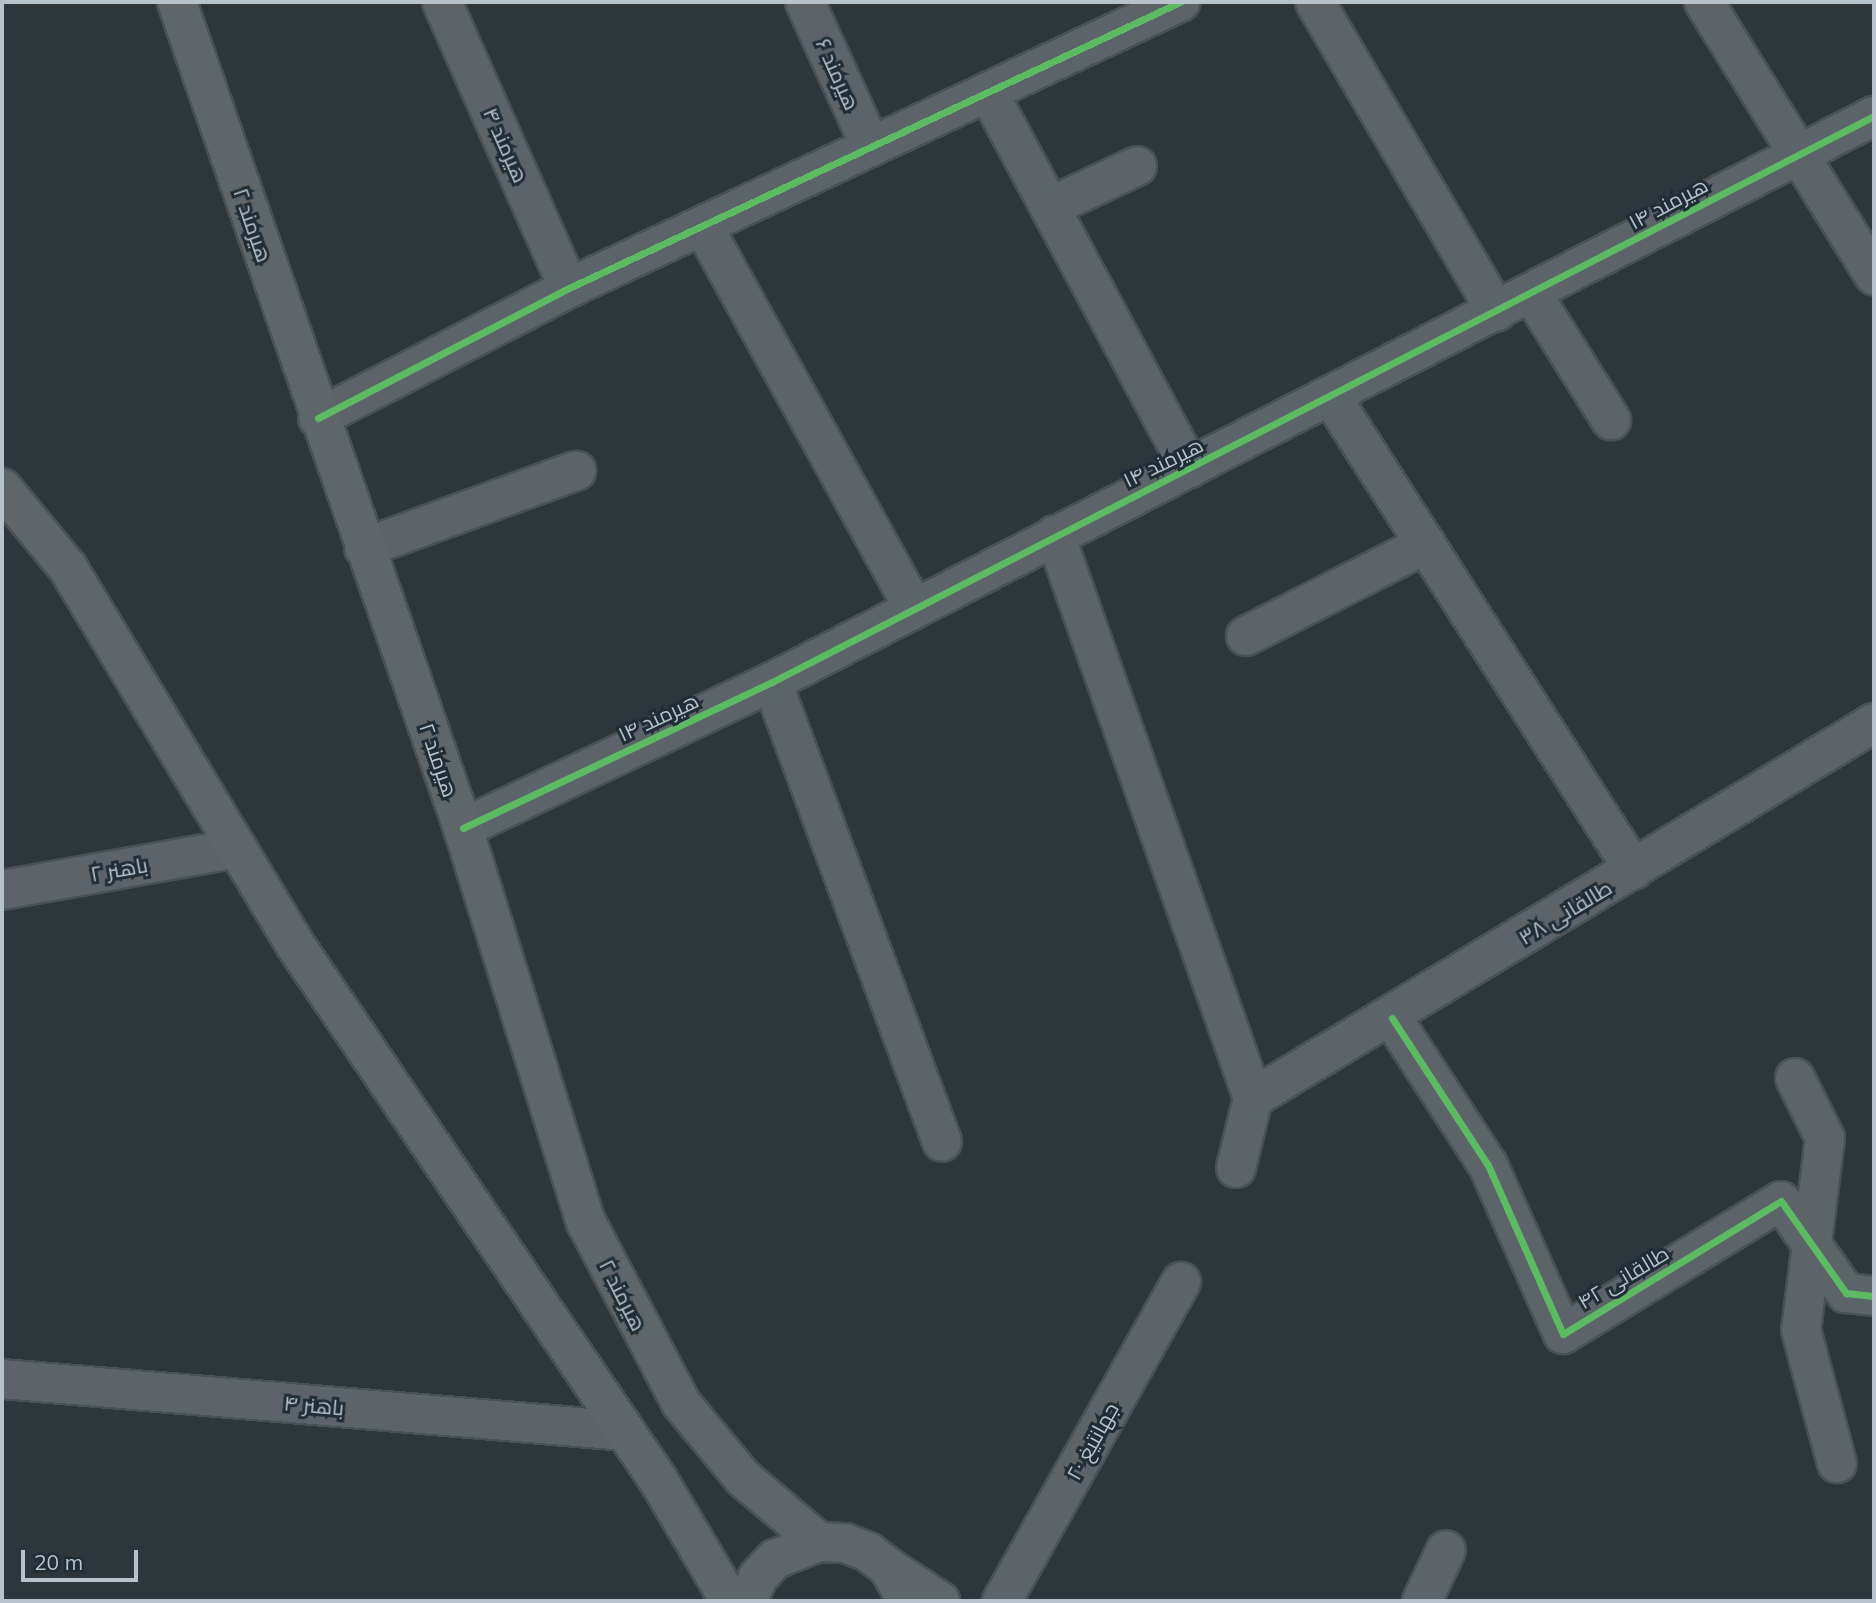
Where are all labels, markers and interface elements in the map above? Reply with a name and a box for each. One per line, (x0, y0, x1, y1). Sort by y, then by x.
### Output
street label: هیرمند ۶ (811, 34, 865, 114)
street label: هیرمند ۴ (478, 104, 534, 186)
street label: هیرمند ۱۴ (1624, 172, 1712, 234)
street label: هیرمند ۲ (229, 185, 277, 265)
street label: هیرمند ۱۴ (1119, 432, 1207, 492)
street label: هیرمند ۱۴ (614, 687, 702, 747)
street label: هیرمند ۲ (415, 720, 463, 800)
street label: باهنر ۲ (88, 852, 150, 886)
street label: طالقانی ۳۸ (1514, 874, 1616, 950)
street label: طالقانی ۴۲ (1573, 1240, 1673, 1314)
street label: هیرمند ۲ (594, 1255, 652, 1335)
street label: باهنر ۴ (283, 1390, 345, 1420)
street label: جهانتیغ ۲۰ (1060, 1398, 1124, 1484)
scale bar (24, 1536, 142, 1580)
text: 20 m (34, 1549, 83, 1575)

